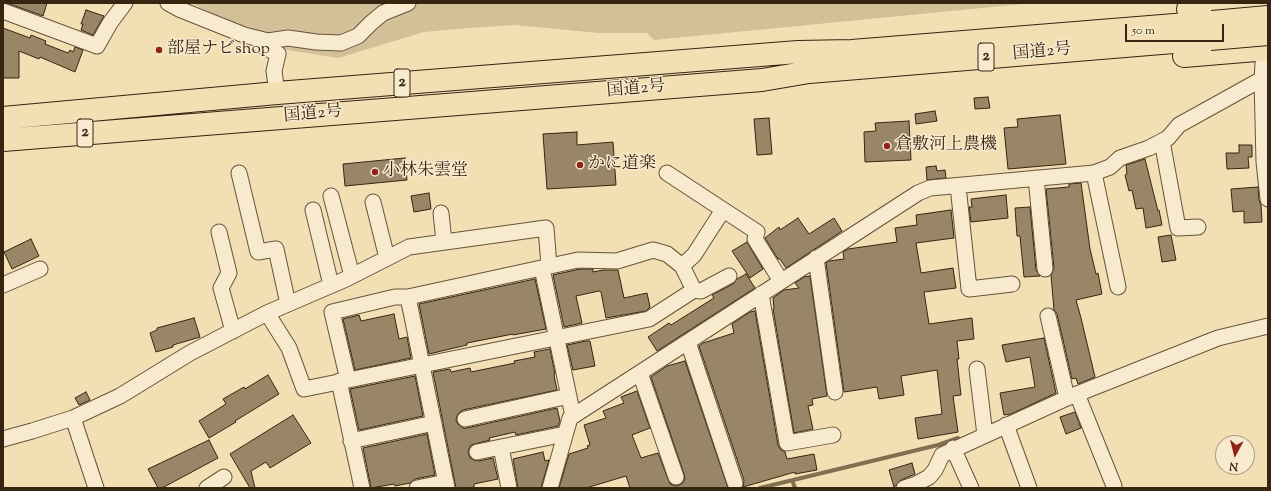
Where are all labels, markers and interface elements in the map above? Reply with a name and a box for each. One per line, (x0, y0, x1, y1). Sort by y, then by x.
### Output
scale bar (1127, 16, 1226, 42)
text: 50 m (1132, 22, 1155, 40)
place label: 部屋ナビshop (167, 40, 270, 60)
street label: 国道2号 (1012, 40, 1072, 66)
road number: 2 (978, 43, 994, 71)
marker: 部屋ナビshop (154, 45, 164, 55)
road number: 2 (394, 69, 410, 97)
street label: 国道2号 (606, 77, 666, 103)
street label: 国道2号 (283, 102, 343, 128)
road number: 2 (77, 119, 93, 147)
place label: 倉敷河上農機 (895, 136, 997, 156)
marker: 倉敷河上農機 (882, 141, 892, 151)
place label: かに道楽 (588, 155, 656, 175)
marker: かに道楽 (575, 160, 585, 170)
place label: 小林朱雲堂 (383, 162, 468, 182)
marker: 小林朱雲堂 (370, 167, 380, 177)
north arrow (1215, 435, 1255, 475)
text: N (1228, 457, 1239, 474)

